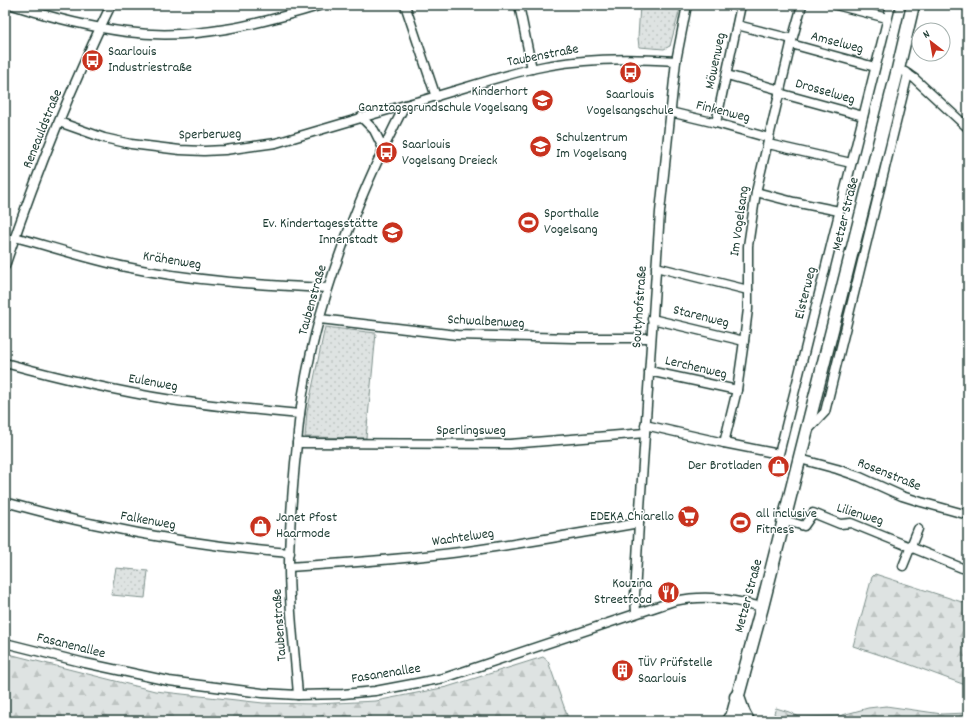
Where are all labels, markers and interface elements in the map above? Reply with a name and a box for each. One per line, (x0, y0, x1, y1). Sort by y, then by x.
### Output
north arrow (911, 22, 951, 62)
street label: Amselweg (808, 26, 866, 60)
text: N (920, 27, 934, 43)
street label: Möwenweg (700, 31, 732, 91)
street label: Taubenstraße (505, 39, 581, 73)
place label: Saarlouis Industriestraße (108, 42, 192, 78)
bus stop icon: Saarlouis Industriestraße (80, 47, 106, 73)
bus stop icon: Saarlouis Vogelsangschule (617, 60, 643, 86)
street label: Drosselweg (793, 74, 857, 110)
place label: Kinderhort Ganztagsgrundschule Vogelsang (358, 82, 528, 118)
place label: Saarlouis Vogelsangschule (586, 85, 674, 121)
street label: Reneauldstraße (18, 86, 68, 172)
school or university icon: Kinderhort Ganztagsgrundschule Vogelsang (530, 87, 556, 113)
street label: Finkenweg (694, 96, 752, 128)
street label: Sperberweg (178, 124, 242, 146)
place label: Schulzentrum Im Vogelsang (556, 128, 628, 164)
school or university icon: Schulzentrum Im Vogelsang (528, 133, 554, 159)
place label: Saarlouis Vogelsang Dreieck (402, 135, 498, 171)
bus stop icon: Saarlouis Vogelsang Dreieck (374, 140, 400, 166)
street label: Metzer Straße (827, 175, 865, 253)
street label: Im Vogelsang (725, 185, 755, 257)
place label: Sporthalle Vogelsang (544, 204, 599, 240)
sports icon: Sporthalle Vogelsang (516, 209, 542, 235)
place label: Ev. Kindertagesstätte Innenstadt (262, 214, 378, 250)
school or university icon: Ev. Kindertagesstätte Innenstadt (380, 219, 406, 245)
street label: Krähenweg (141, 247, 203, 275)
street label: Taubenstraße (293, 262, 333, 338)
street label: Soutyhofstraße (627, 265, 653, 349)
street label: Elsterweg (790, 265, 822, 321)
street label: Starenweg (671, 300, 731, 334)
street label: Schwalbenweg (447, 310, 525, 334)
street label: Lerchenweg (663, 351, 729, 385)
street label: Eulenweg (127, 369, 179, 397)
street label: Sperlingsweg (436, 421, 506, 441)
shop icon: Der Brotladen (765, 453, 791, 479)
street label: Rosenstraße (854, 453, 924, 497)
place label: Der Brotladen (688, 456, 762, 476)
street label: Lilienweg (834, 498, 886, 532)
supermarket icon: EDEKA Chiarello (676, 504, 702, 530)
place label: all inclusive Fitness (756, 504, 817, 540)
street label: Falkenweg (119, 506, 177, 536)
place label: EDEKA Chiarello (590, 507, 674, 527)
place label: Janet Pfost Haarmode (276, 508, 337, 544)
sports icon: all inclusive Fitness (728, 509, 754, 535)
shop icon: Janet Pfost Haarmode (247, 513, 273, 539)
street label: Wachtelweg (431, 524, 495, 552)
street label: Metzer Straße (730, 557, 768, 635)
place label: Kouzina Streetfood (594, 574, 652, 610)
restaurant icon: Kouzina Streetfood (655, 579, 681, 605)
street label: Taubenstraße (267, 588, 293, 662)
street label: Fasanenallee (35, 628, 107, 664)
place label: TÜV Prüfstelle Saarlouis (638, 653, 712, 689)
building icon: TÜV Prüfstelle Saarlouis (610, 658, 636, 684)
street label: Fasanenallee (350, 659, 422, 689)

